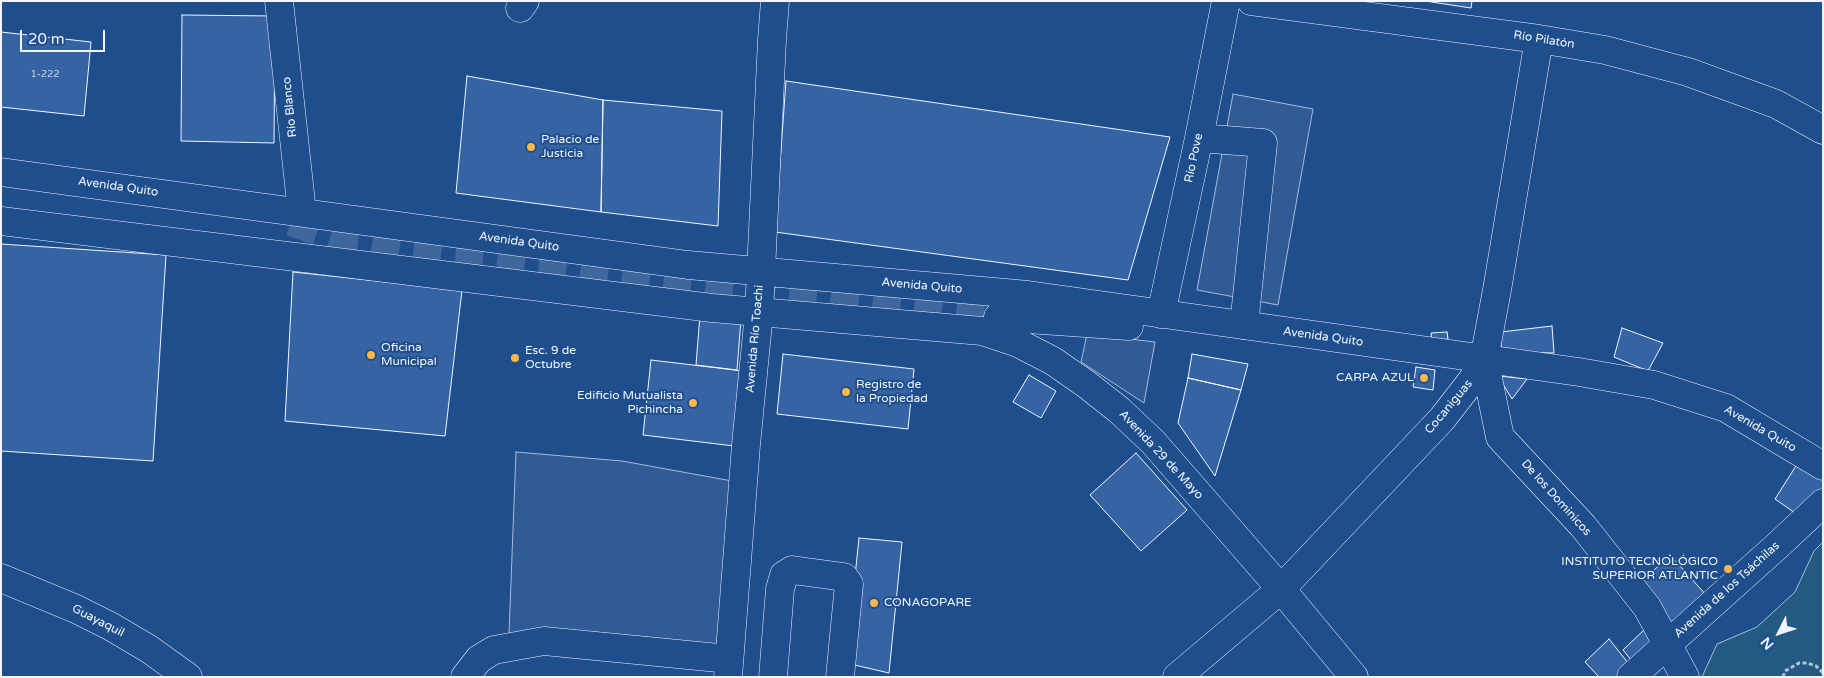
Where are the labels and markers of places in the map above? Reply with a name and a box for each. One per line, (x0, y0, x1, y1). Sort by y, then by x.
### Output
place label: Palacio de Justicia (541, 133, 599, 161)
marker: Palacio de Justicia (525, 141, 537, 153)
place label: Oficina Municipal (381, 341, 437, 369)
place label: Esc. 9 de Octubre (525, 344, 576, 372)
marker: Oficina Municipal (365, 349, 377, 361)
marker: Esc. 9 de Octubre (509, 352, 521, 364)
place label: CARPA AZUL (1336, 371, 1414, 385)
marker: CARPA AZUL (1418, 372, 1430, 384)
place label: Registro de la Propiedad (856, 378, 928, 406)
marker: Registro de la Propiedad (840, 386, 852, 398)
place label: Edificio Mutualista Pichincha (577, 389, 683, 417)
marker: Edificio Mutualista Pichincha (687, 397, 699, 409)
place label: INSTITUTO TECNOLÓGICO SUPERIOR ATLANTIC (1561, 555, 1718, 583)
marker: INSTITUTO TECNOLÓGICO SUPERIOR ATLANTIC (1722, 563, 1734, 575)
place label: CONAGOPARE (884, 596, 972, 610)
marker: CONAGOPARE (868, 597, 880, 609)

